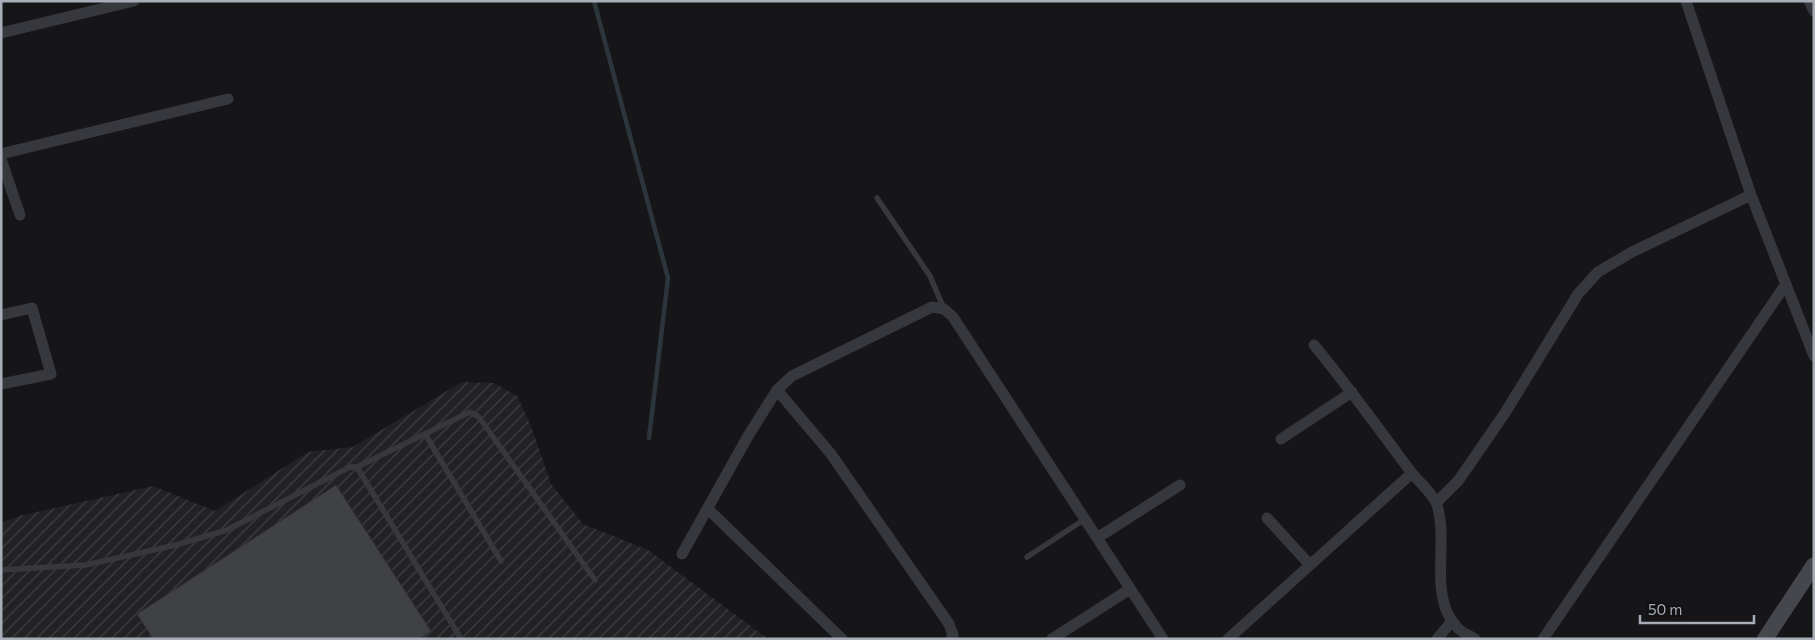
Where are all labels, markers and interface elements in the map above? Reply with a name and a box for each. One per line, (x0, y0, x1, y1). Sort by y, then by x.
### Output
scale bar (1640, 592, 1754, 624)
text: 50 m (1648, 600, 1682, 618)

